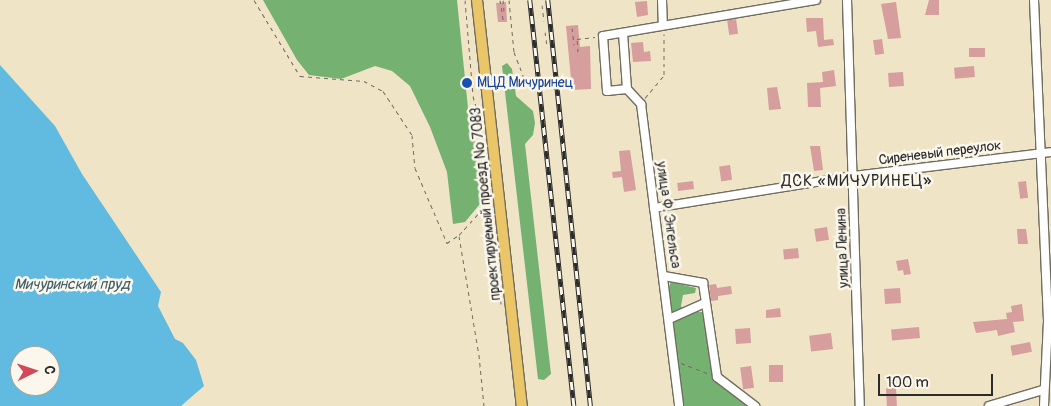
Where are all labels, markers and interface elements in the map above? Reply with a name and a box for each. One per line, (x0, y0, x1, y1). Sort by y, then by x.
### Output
place label: МЦД Мичуринец (477, 75, 573, 91)
marker: МЦД Мичуринец (461, 77, 473, 89)
street label: проектируемый проезд № 7083 (467, 107, 505, 301)
street label: Сиреневый переулок (878, 137, 1002, 169)
street label: улица Ф. Энгельса (652, 160, 684, 270)
district label: ДСК «МИЧУРИНЕЦ» (780, 171, 934, 191)
street label: улица Ленина (833, 208, 853, 288)
water label: Мичуринский пруд (14, 276, 130, 294)
north arrow (10, 346, 60, 396)
scale bar (881, 364, 996, 396)
text: С (41, 365, 58, 375)
text: 100 m (886, 373, 929, 392)

